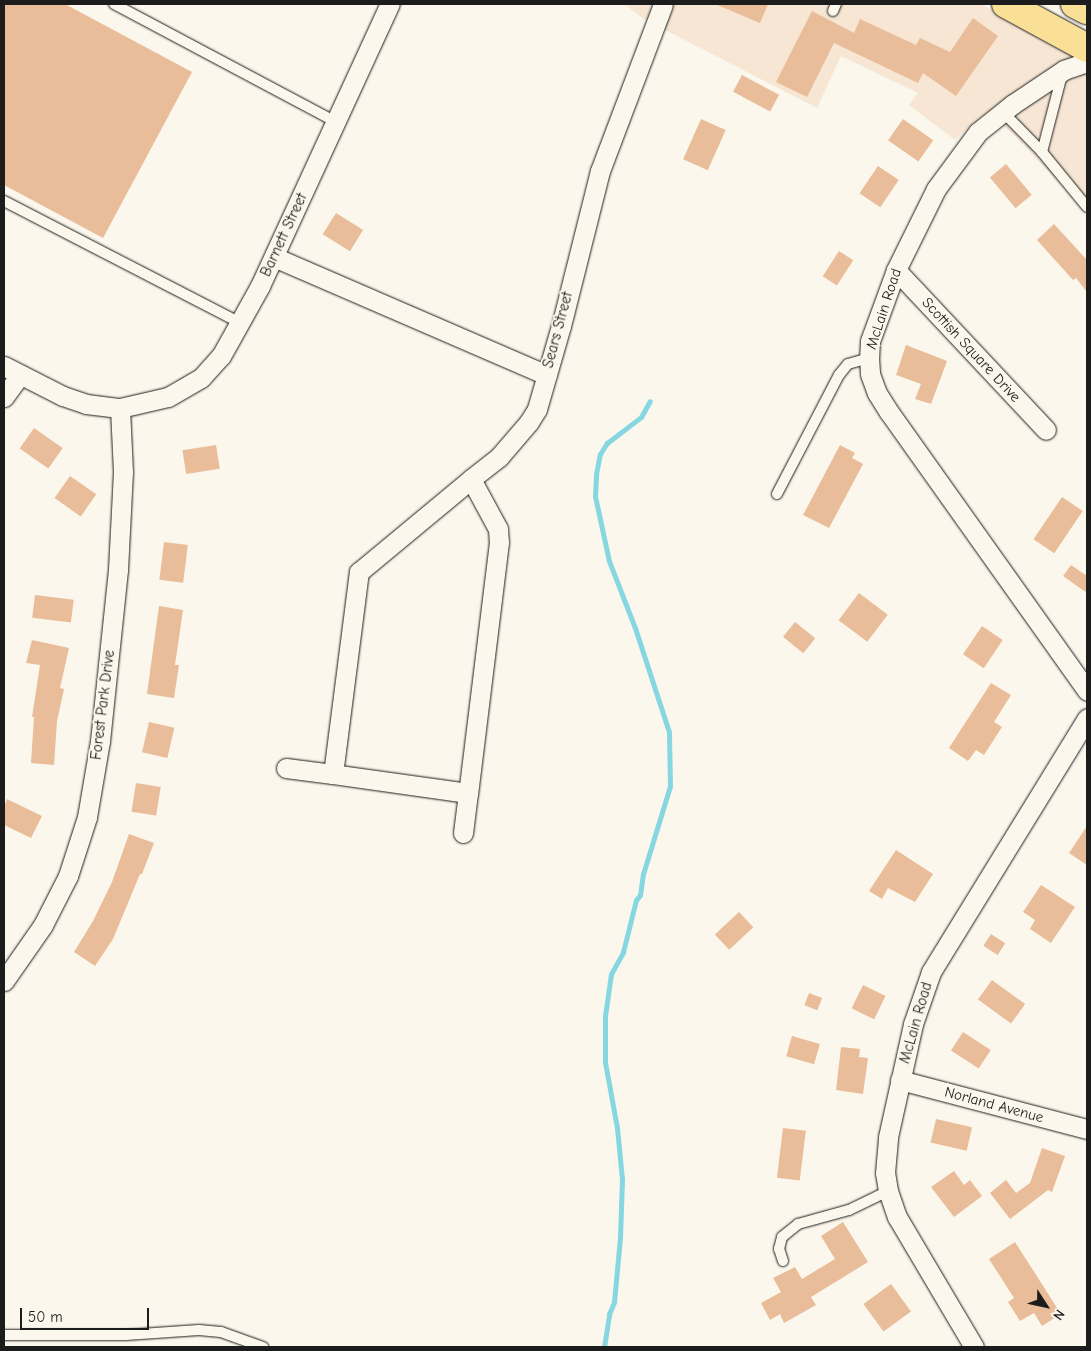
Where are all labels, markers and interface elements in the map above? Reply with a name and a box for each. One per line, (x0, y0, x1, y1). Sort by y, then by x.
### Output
street label: Barnett Street (257, 190, 311, 280)
street label: McLain Road (862, 266, 906, 352)
street label: Sears Street (539, 290, 577, 370)
street label: Scottish Square Drive (918, 294, 1024, 406)
street label: Forest Park Drive (87, 649, 119, 761)
street label: McLain Road (896, 980, 936, 1066)
street label: Norland Avenue (943, 1083, 1045, 1127)
north arrow (1021, 1281, 1071, 1331)
scale bar (22, 1298, 151, 1330)
text: N (1049, 1306, 1068, 1324)
text: 50 m (28, 1308, 63, 1326)

